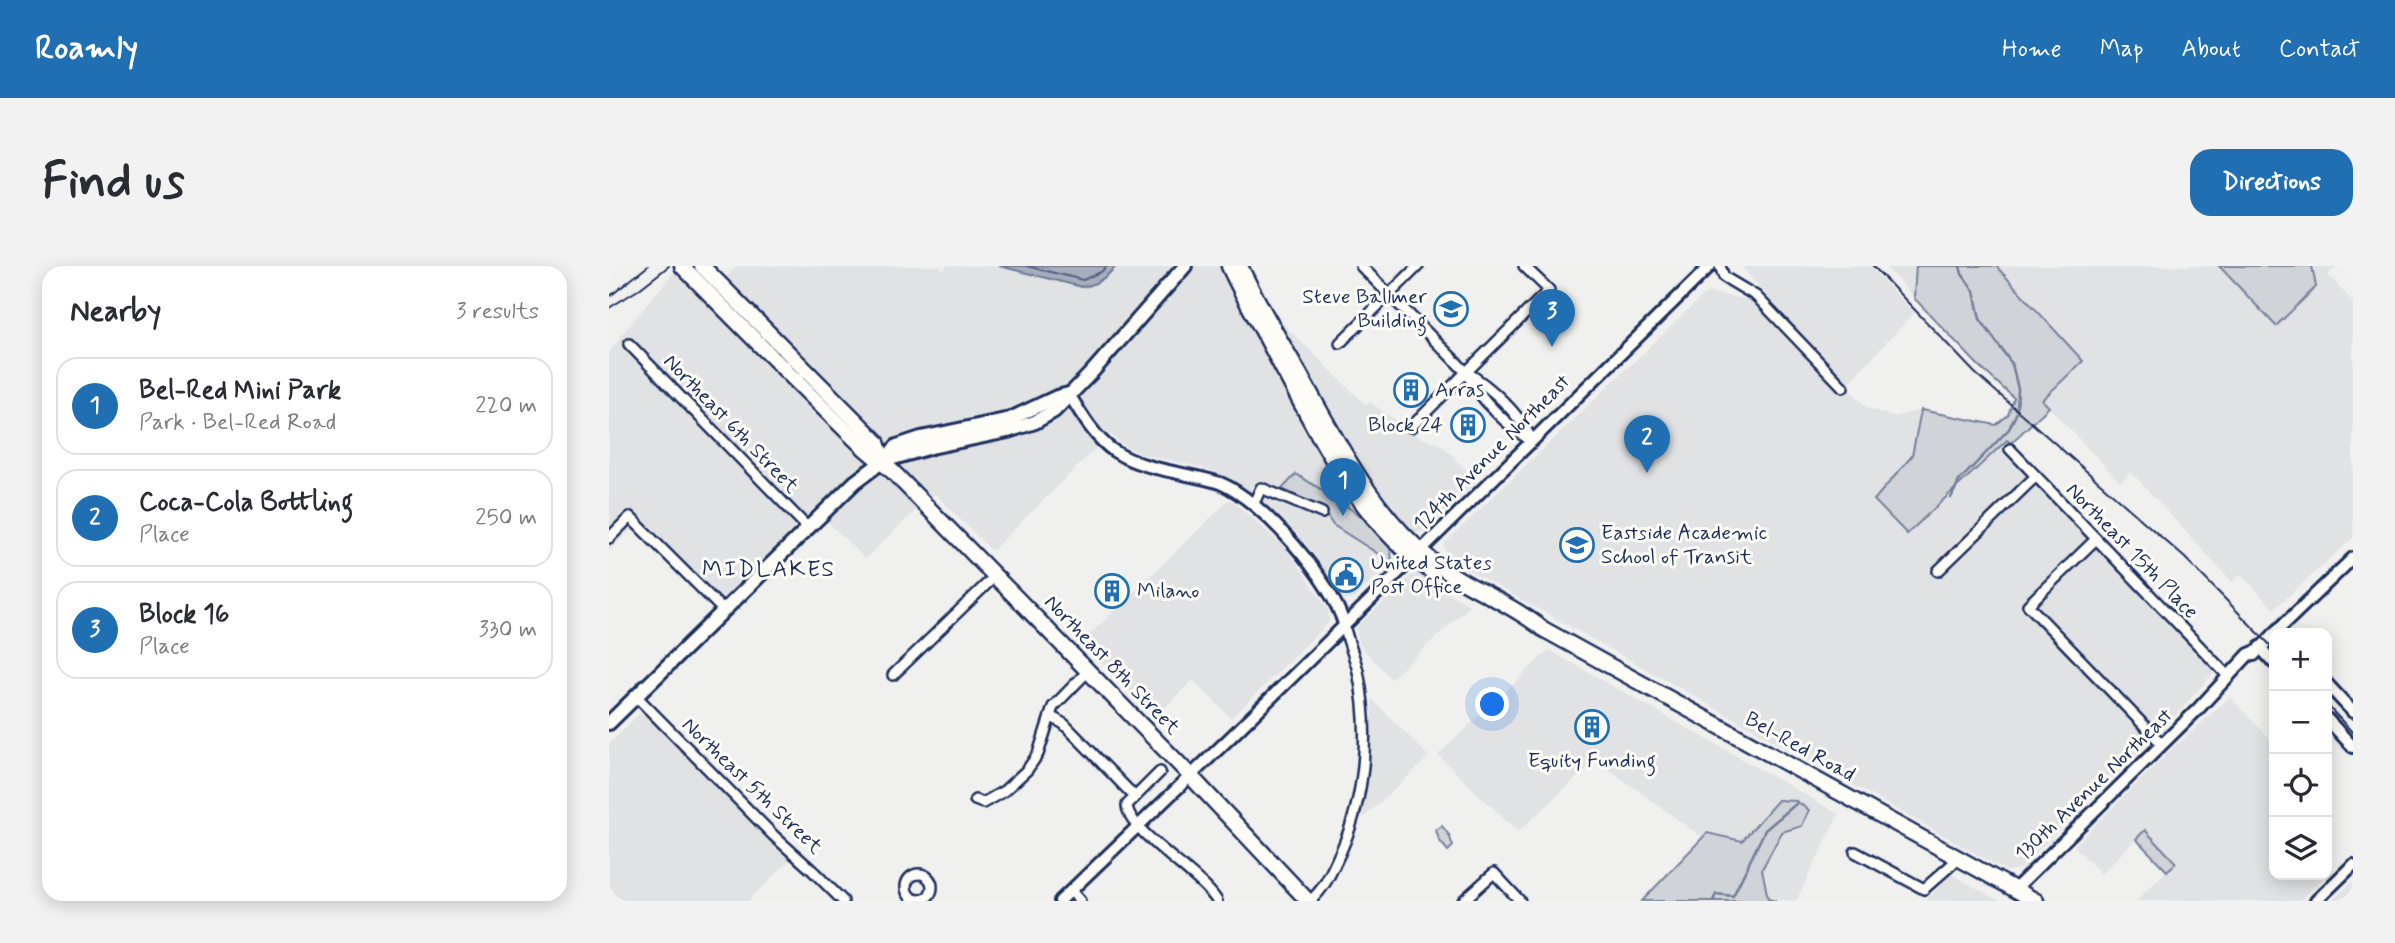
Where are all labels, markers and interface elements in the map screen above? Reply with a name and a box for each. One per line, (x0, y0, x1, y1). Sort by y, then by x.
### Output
text: Roamly (35, 27, 138, 71)
text: Home (2002, 34, 2062, 65)
text: Map (2100, 34, 2144, 65)
text: About (2182, 34, 2241, 65)
text: Contact (2279, 34, 2360, 65)
button: Directions (2190, 149, 2353, 216)
text: Find us (42, 150, 185, 215)
place label: Steve Ballmer Building (1302, 283, 1427, 337)
pin: 3 (1529, 289, 1575, 347)
school or university icon: Steve Ballmer Building (1432, 290, 1470, 328)
text: Nearby (70, 292, 161, 331)
text: 3 results (456, 297, 539, 327)
street label: Northeast 6th Street (657, 348, 805, 500)
street label: 124th Avenue Northeast (1407, 368, 1577, 538)
building icon: Arras (1392, 371, 1430, 409)
text: Bel-Red Mini Park (139, 374, 341, 408)
place label: Arras (1435, 376, 1484, 404)
text: 1 (90, 391, 100, 421)
text: 220 m (475, 391, 537, 421)
building icon: Block 24 (1449, 406, 1487, 444)
text: Park · Bel-Red Road (139, 408, 336, 438)
place label: Block 24 (1368, 411, 1443, 439)
pin: 2 (1624, 415, 1670, 473)
pin: 1 (1320, 458, 1366, 516)
street label: Northeast 15th Place (2060, 477, 2204, 625)
text: Coca-Cola Bottling (139, 486, 353, 520)
text: 2 (89, 503, 101, 533)
text: 250 m (475, 503, 537, 533)
place label: Eastside Academic School of Transit (1601, 519, 1767, 571)
text: Place (139, 520, 190, 550)
school or university icon: Eastside Academic School of Transit (1558, 526, 1596, 564)
place label: United States Post Office (1371, 549, 1492, 601)
district label: MIDLAKES (702, 555, 836, 585)
public building icon: United States Post Office (1327, 556, 1365, 594)
building icon: Milano (1093, 572, 1131, 610)
place label: Milano (1137, 577, 1199, 605)
street label: Northeast 8th Street (1038, 589, 1187, 742)
text: Block 16 (139, 598, 229, 632)
text: 3 (90, 615, 100, 645)
text: 330 m (479, 615, 537, 645)
map controls (2269, 628, 2332, 880)
button: + (2269, 628, 2332, 691)
text: Place (139, 632, 190, 662)
your location (1475, 687, 1509, 721)
button: − (2269, 691, 2332, 754)
street label: 130th Avenue Northeast (2009, 702, 2179, 868)
street label: Bel-Red Road (1740, 705, 1860, 789)
building icon: Equity Funding (1573, 708, 1611, 746)
street label: Northeast 5th Street (676, 711, 829, 861)
place label: Equity Funding (1528, 747, 1656, 777)
button: locate (2269, 754, 2332, 817)
button: layers (2269, 817, 2332, 880)

